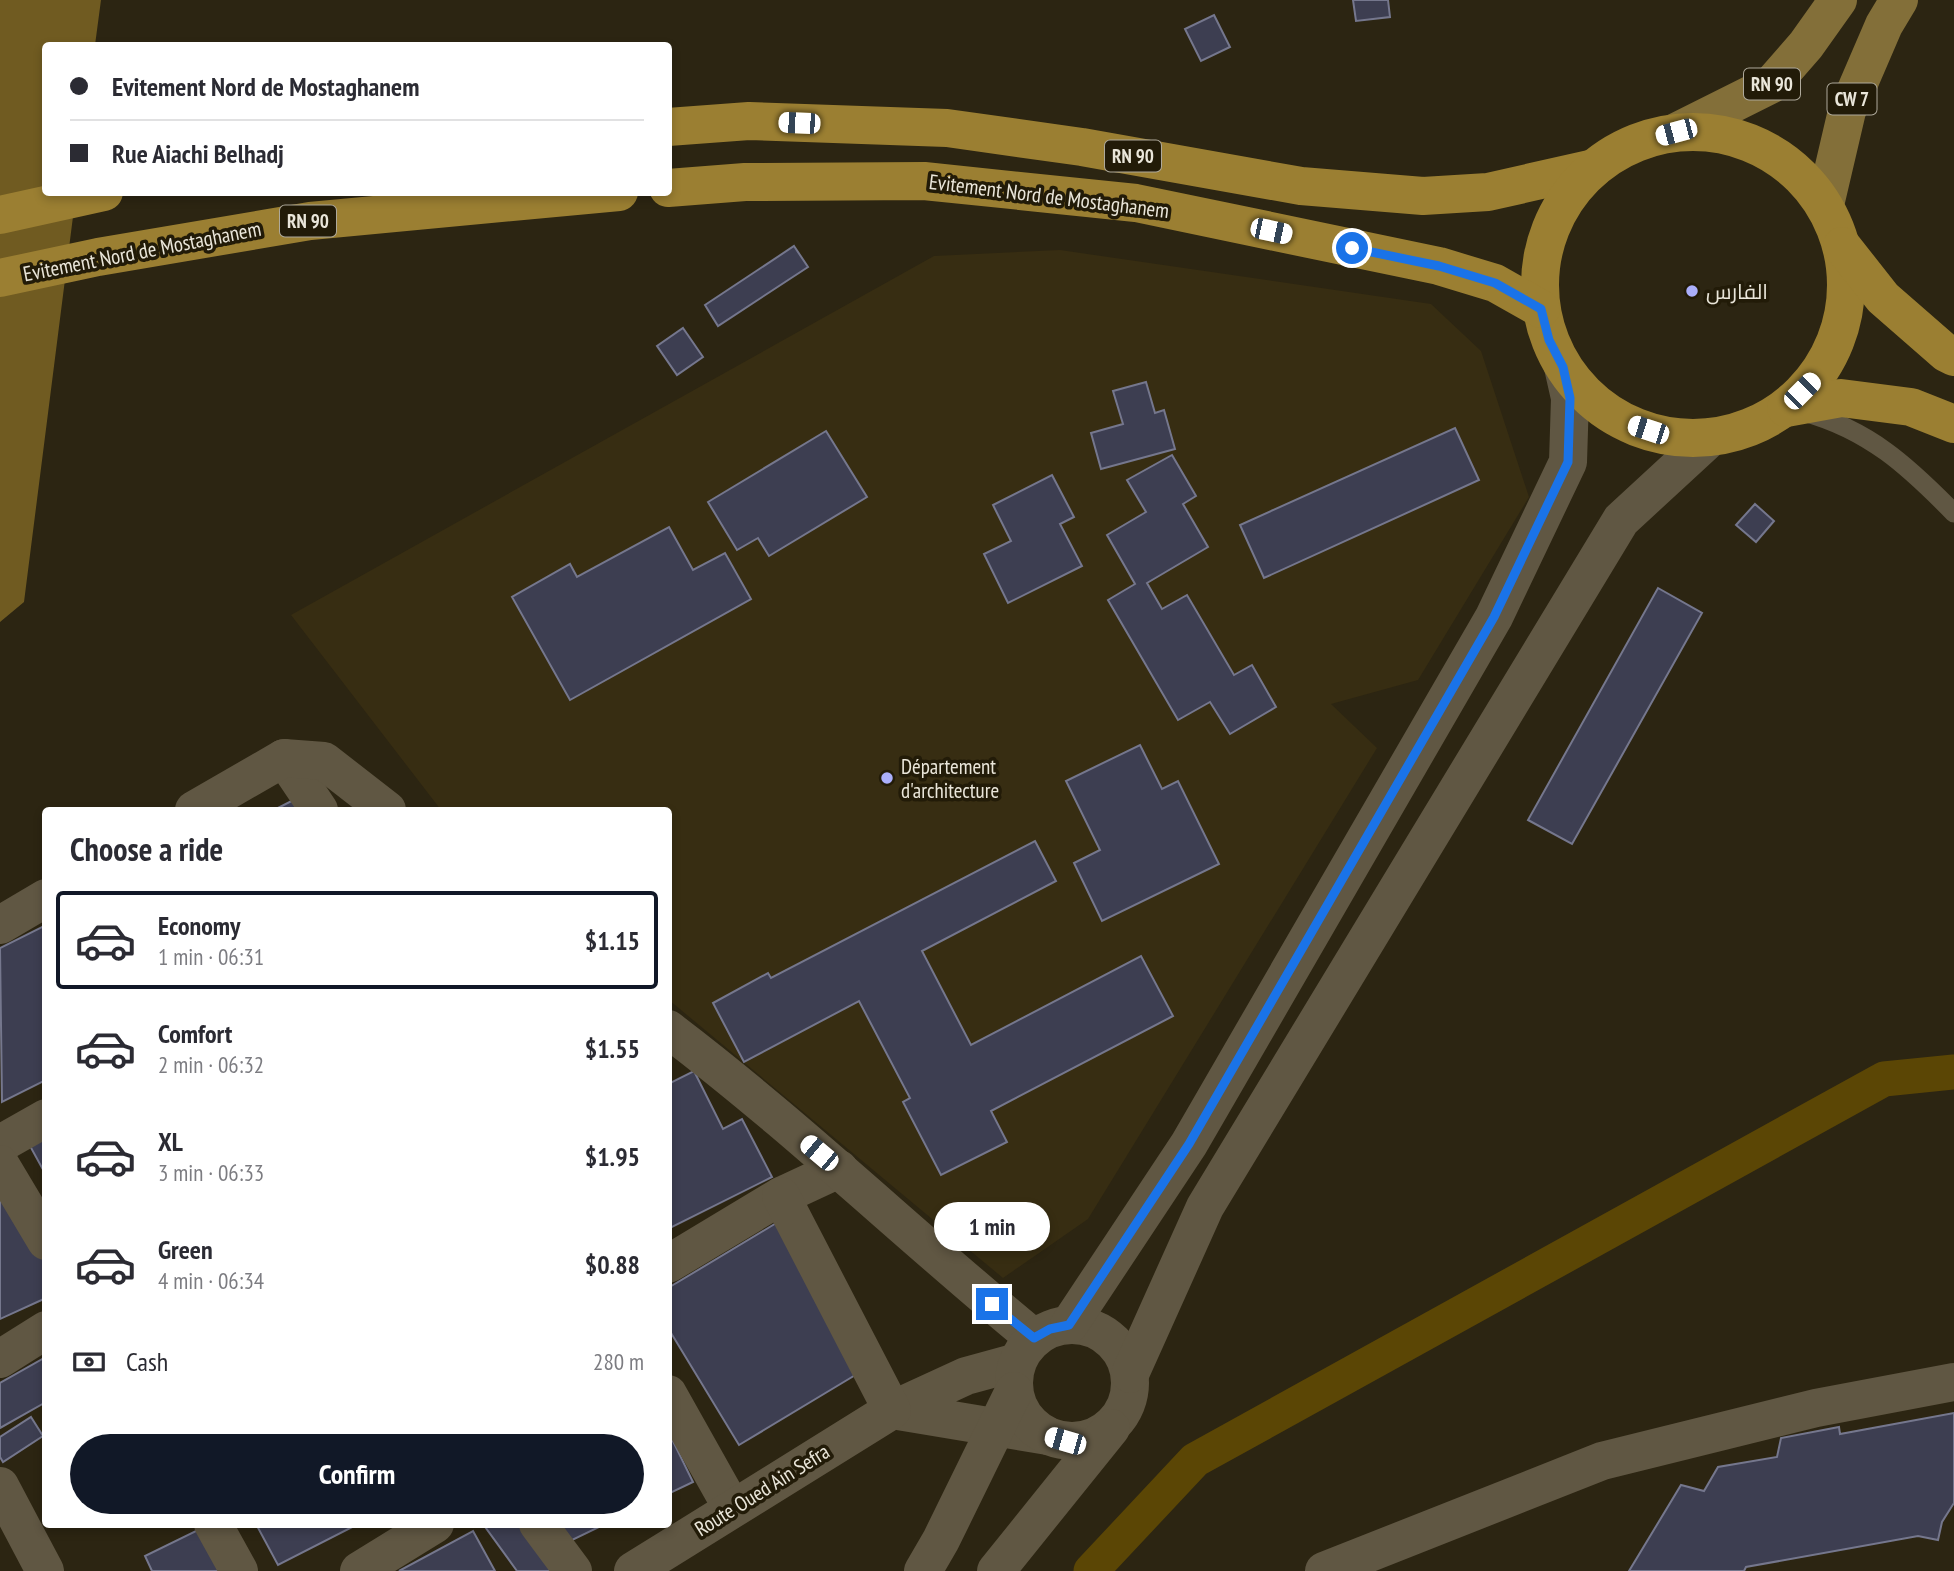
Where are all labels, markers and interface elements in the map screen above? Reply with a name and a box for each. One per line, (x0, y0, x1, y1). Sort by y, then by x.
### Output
road number: RN 90 (1744, 68, 1800, 100)
text: Evitement Nord de Mostaghanem (112, 70, 419, 103)
road number: CW 7 (1828, 83, 1876, 114)
car (778, 112, 821, 134)
car (1653, 116, 1700, 148)
text: Rue Aiachi Belhadj (112, 137, 284, 170)
road number: RN 90 (1105, 140, 1161, 172)
street label: Evitement Nord de Mostaghanem (927, 168, 1171, 224)
road number: RN 90 (280, 206, 336, 236)
street label: Evitement Nord de Mostaghanem (21, 215, 263, 287)
car (1249, 216, 1294, 246)
route start (1336, 232, 1368, 264)
place label: الفارس (1706, 278, 1768, 305)
marker: الفارس (1684, 283, 1700, 299)
car (1780, 369, 1825, 413)
car (1625, 414, 1672, 446)
place label: Département d'architecture (901, 753, 999, 804)
marker: Département d'architecture (879, 770, 895, 786)
text: Choose a ride (70, 828, 223, 870)
icon: car (74, 909, 137, 972)
text: Economy (158, 909, 240, 942)
text: $1.15 (585, 924, 640, 957)
text: 1 min · 06:31 (158, 942, 264, 971)
icon: car (74, 1017, 137, 1080)
text: Comfort (158, 1017, 232, 1050)
text: $1.55 (585, 1032, 640, 1065)
text: 2 min · 06:32 (158, 1050, 264, 1079)
icon: car (74, 1125, 137, 1188)
text: XL (158, 1125, 183, 1158)
car (797, 1131, 842, 1175)
text: $1.95 (585, 1140, 640, 1173)
text: 3 min · 06:33 (158, 1158, 264, 1187)
callout: 1 min (934, 1202, 1050, 1252)
text: 1 min (969, 1212, 1015, 1241)
icon: car (74, 1233, 137, 1296)
text: Green (158, 1233, 213, 1266)
text: $0.88 (585, 1248, 640, 1281)
text: 4 min · 06:34 (158, 1266, 264, 1295)
route end (976, 1288, 1008, 1320)
icon: cash (70, 1343, 108, 1381)
text: Cash (126, 1345, 168, 1378)
text: 280 m (593, 1347, 644, 1376)
car (1042, 1425, 1089, 1457)
button: Confirm (70, 1434, 644, 1514)
street label: Route Oued Ain Sefra (690, 1438, 834, 1542)

